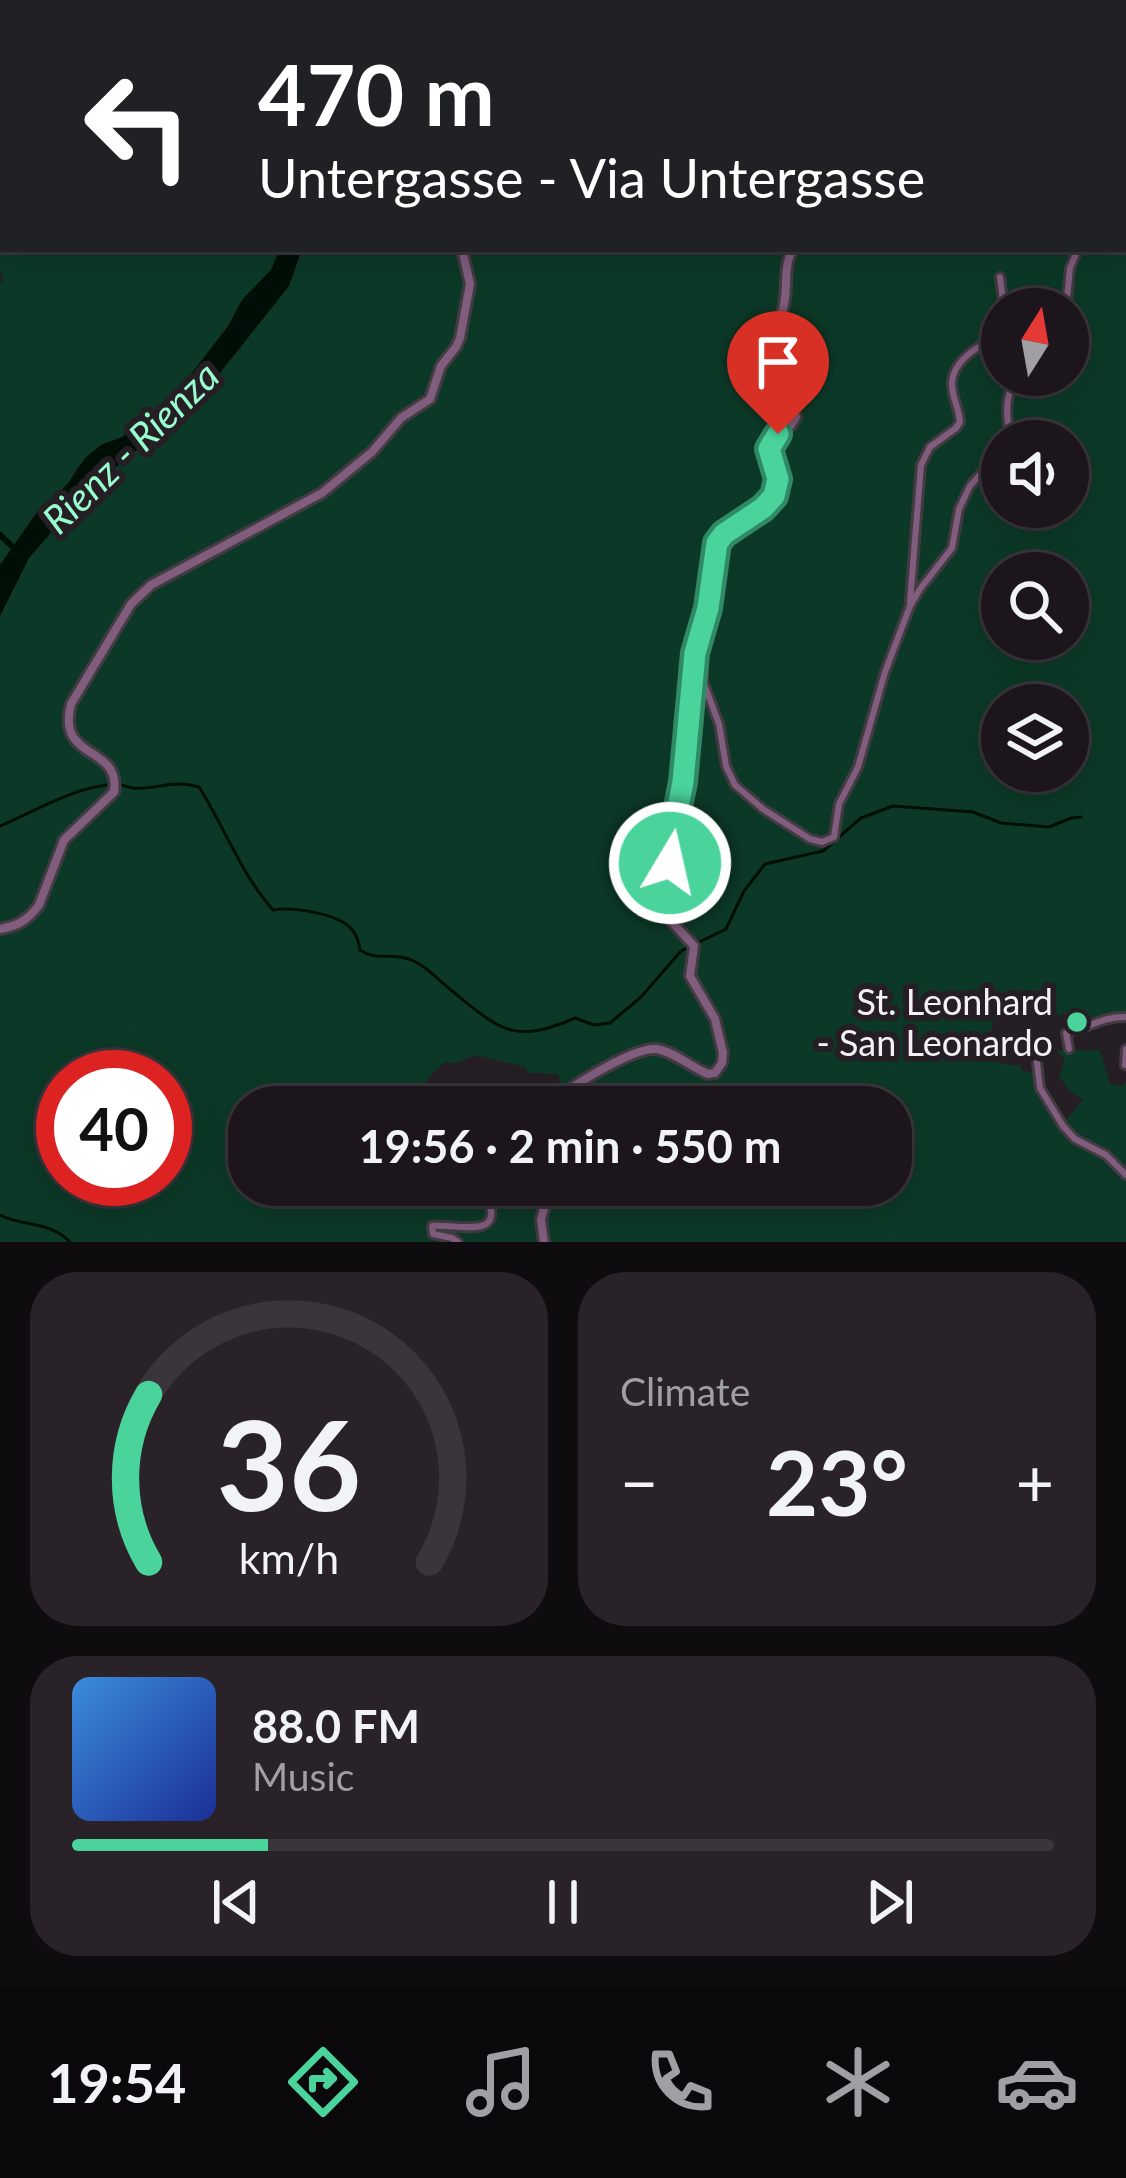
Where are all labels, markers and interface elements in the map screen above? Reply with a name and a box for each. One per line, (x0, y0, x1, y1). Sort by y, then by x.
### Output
text: 470 m (258, 43, 495, 144)
icon: left (60, 48, 216, 204)
text: Untergasse - Via Untergasse (258, 145, 925, 210)
north arrow (981, 288, 1089, 396)
map controls (981, 288, 1089, 792)
pin (727, 311, 829, 434)
icon: arrive (745, 329, 811, 395)
water label: Rienz - Rienza (33, 352, 227, 542)
button: sound (981, 420, 1089, 528)
button: search (981, 552, 1089, 660)
button: layers (981, 684, 1089, 792)
position arrow (607, 800, 733, 926)
place label: St. Leonhard - San Leonardo (816, 979, 1053, 1064)
marker: St. Leonhard - San Leonardo (1064, 1009, 1090, 1035)
speed limit sign: 40 (36, 1050, 192, 1206)
text: 19:56 · 2 min · 550 m (359, 1119, 781, 1173)
text: Climate (620, 1368, 750, 1414)
text: 36 (217, 1388, 361, 1538)
text: 23° (766, 1427, 908, 1535)
text: − (620, 1442, 658, 1521)
text: + (1016, 1442, 1054, 1521)
text: km/h (239, 1532, 339, 1583)
text: 88.0 FM (252, 1699, 420, 1753)
text: Music (252, 1753, 354, 1799)
icon: previous (203, 1869, 269, 1935)
icon: pause (530, 1869, 596, 1935)
icon: next (857, 1869, 923, 1935)
icon: directions (281, 2040, 365, 2124)
icon: music (459, 2040, 543, 2124)
icon: phone (638, 2040, 722, 2124)
icon: climate (816, 2040, 900, 2124)
icon: car (995, 2040, 1079, 2124)
text: 19:54 (47, 2050, 186, 2115)

